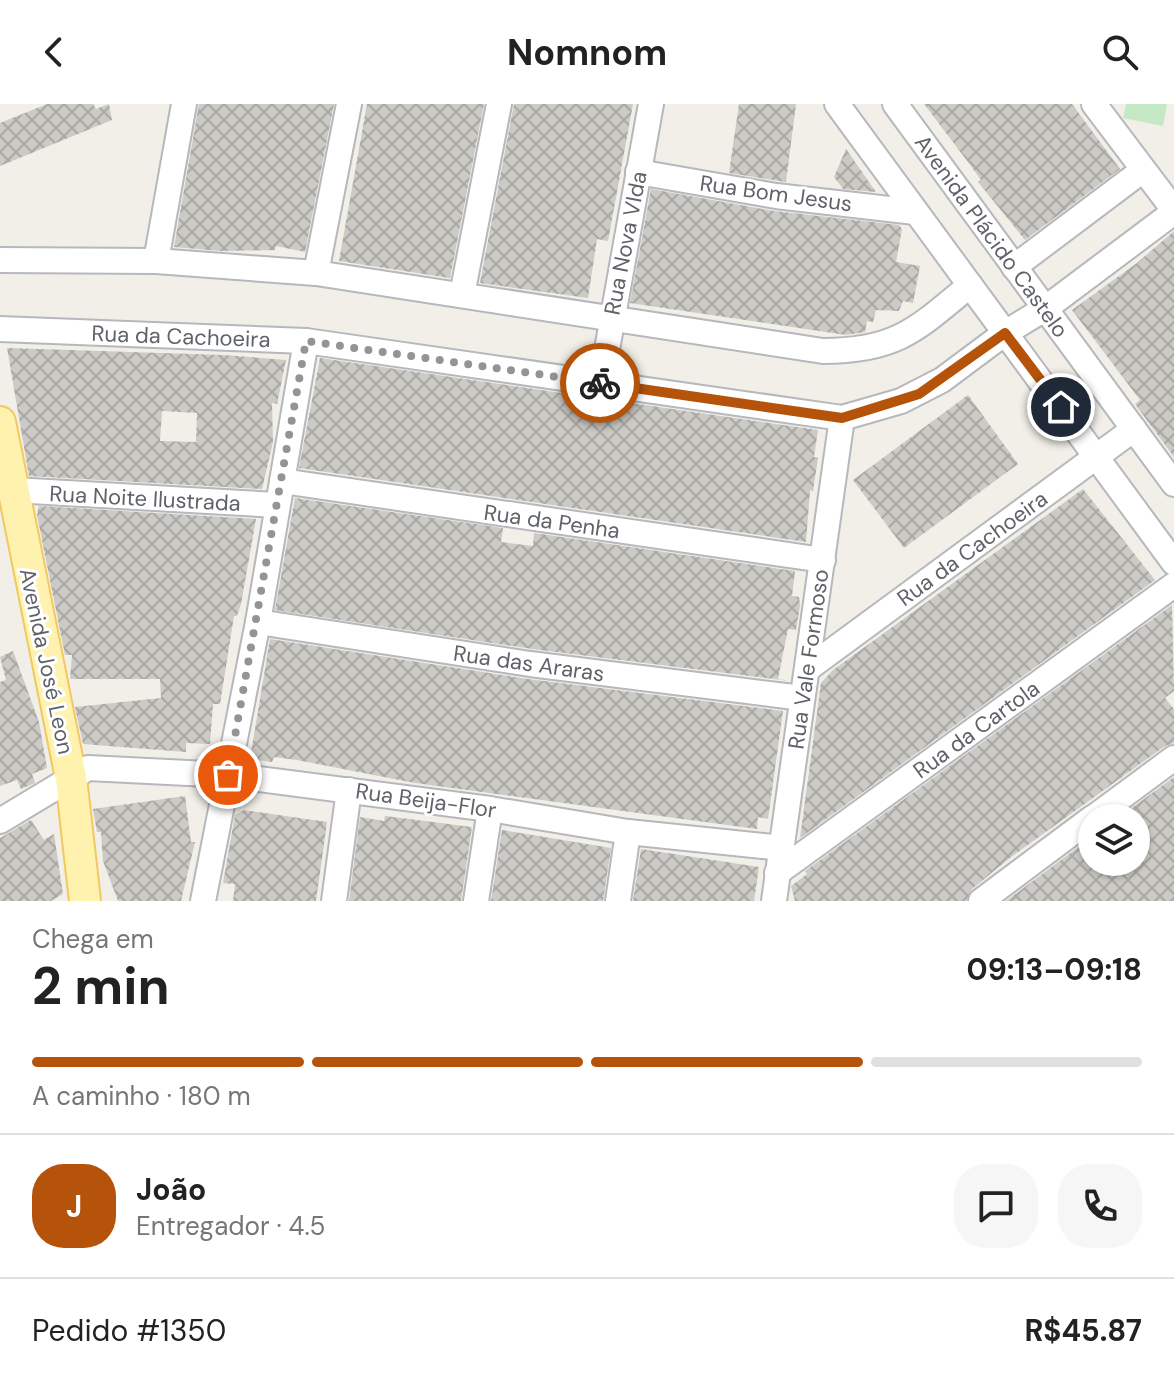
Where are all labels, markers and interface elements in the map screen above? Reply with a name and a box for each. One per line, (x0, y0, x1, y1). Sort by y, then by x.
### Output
text: Nomnom (507, 29, 667, 76)
icon: back (32, 30, 76, 74)
icon: search (1098, 30, 1142, 74)
street label: Avenida Plácido Castelo (908, 129, 1075, 343)
street label: Rua Bom Jesus (698, 168, 854, 219)
street label: Rua Nova VIda (597, 169, 654, 317)
street label: Rua da Cachoeira (91, 319, 271, 354)
courier (560, 343, 640, 423)
icon: bike (578, 361, 622, 405)
pin (1027, 373, 1095, 441)
icon: home (1039, 385, 1083, 429)
street label: Rua Noite Ilustrada (49, 479, 241, 518)
street label: Rua da Cachoeira (891, 484, 1053, 613)
street label: Rua da Penha (482, 498, 622, 545)
street label: Avenida José Leon (13, 566, 80, 757)
street label: Rua Vale Formoso (782, 567, 835, 751)
street label: Rua das Araras (452, 639, 606, 688)
street label: Rua da Cartola (907, 674, 1045, 785)
pin (194, 741, 262, 809)
icon: bag (206, 753, 250, 797)
street label: Rua Beija-Flor (354, 776, 498, 825)
map controls (1078, 804, 1150, 876)
button: layers (1078, 804, 1150, 876)
text: Chega em (32, 922, 154, 956)
text: 09:13–09:18 (967, 950, 1142, 989)
text: 2 min (32, 952, 170, 1020)
text: A caminho · 180 m (32, 1079, 251, 1113)
button: chat (954, 1164, 1038, 1248)
button: phone (1058, 1164, 1142, 1248)
text: João (136, 1170, 206, 1209)
text: J (66, 1187, 82, 1226)
text: Entregador · 4.5 (136, 1209, 325, 1243)
text: Pedido #1350 (32, 1311, 226, 1350)
text: R$45.87 (1024, 1311, 1142, 1350)

